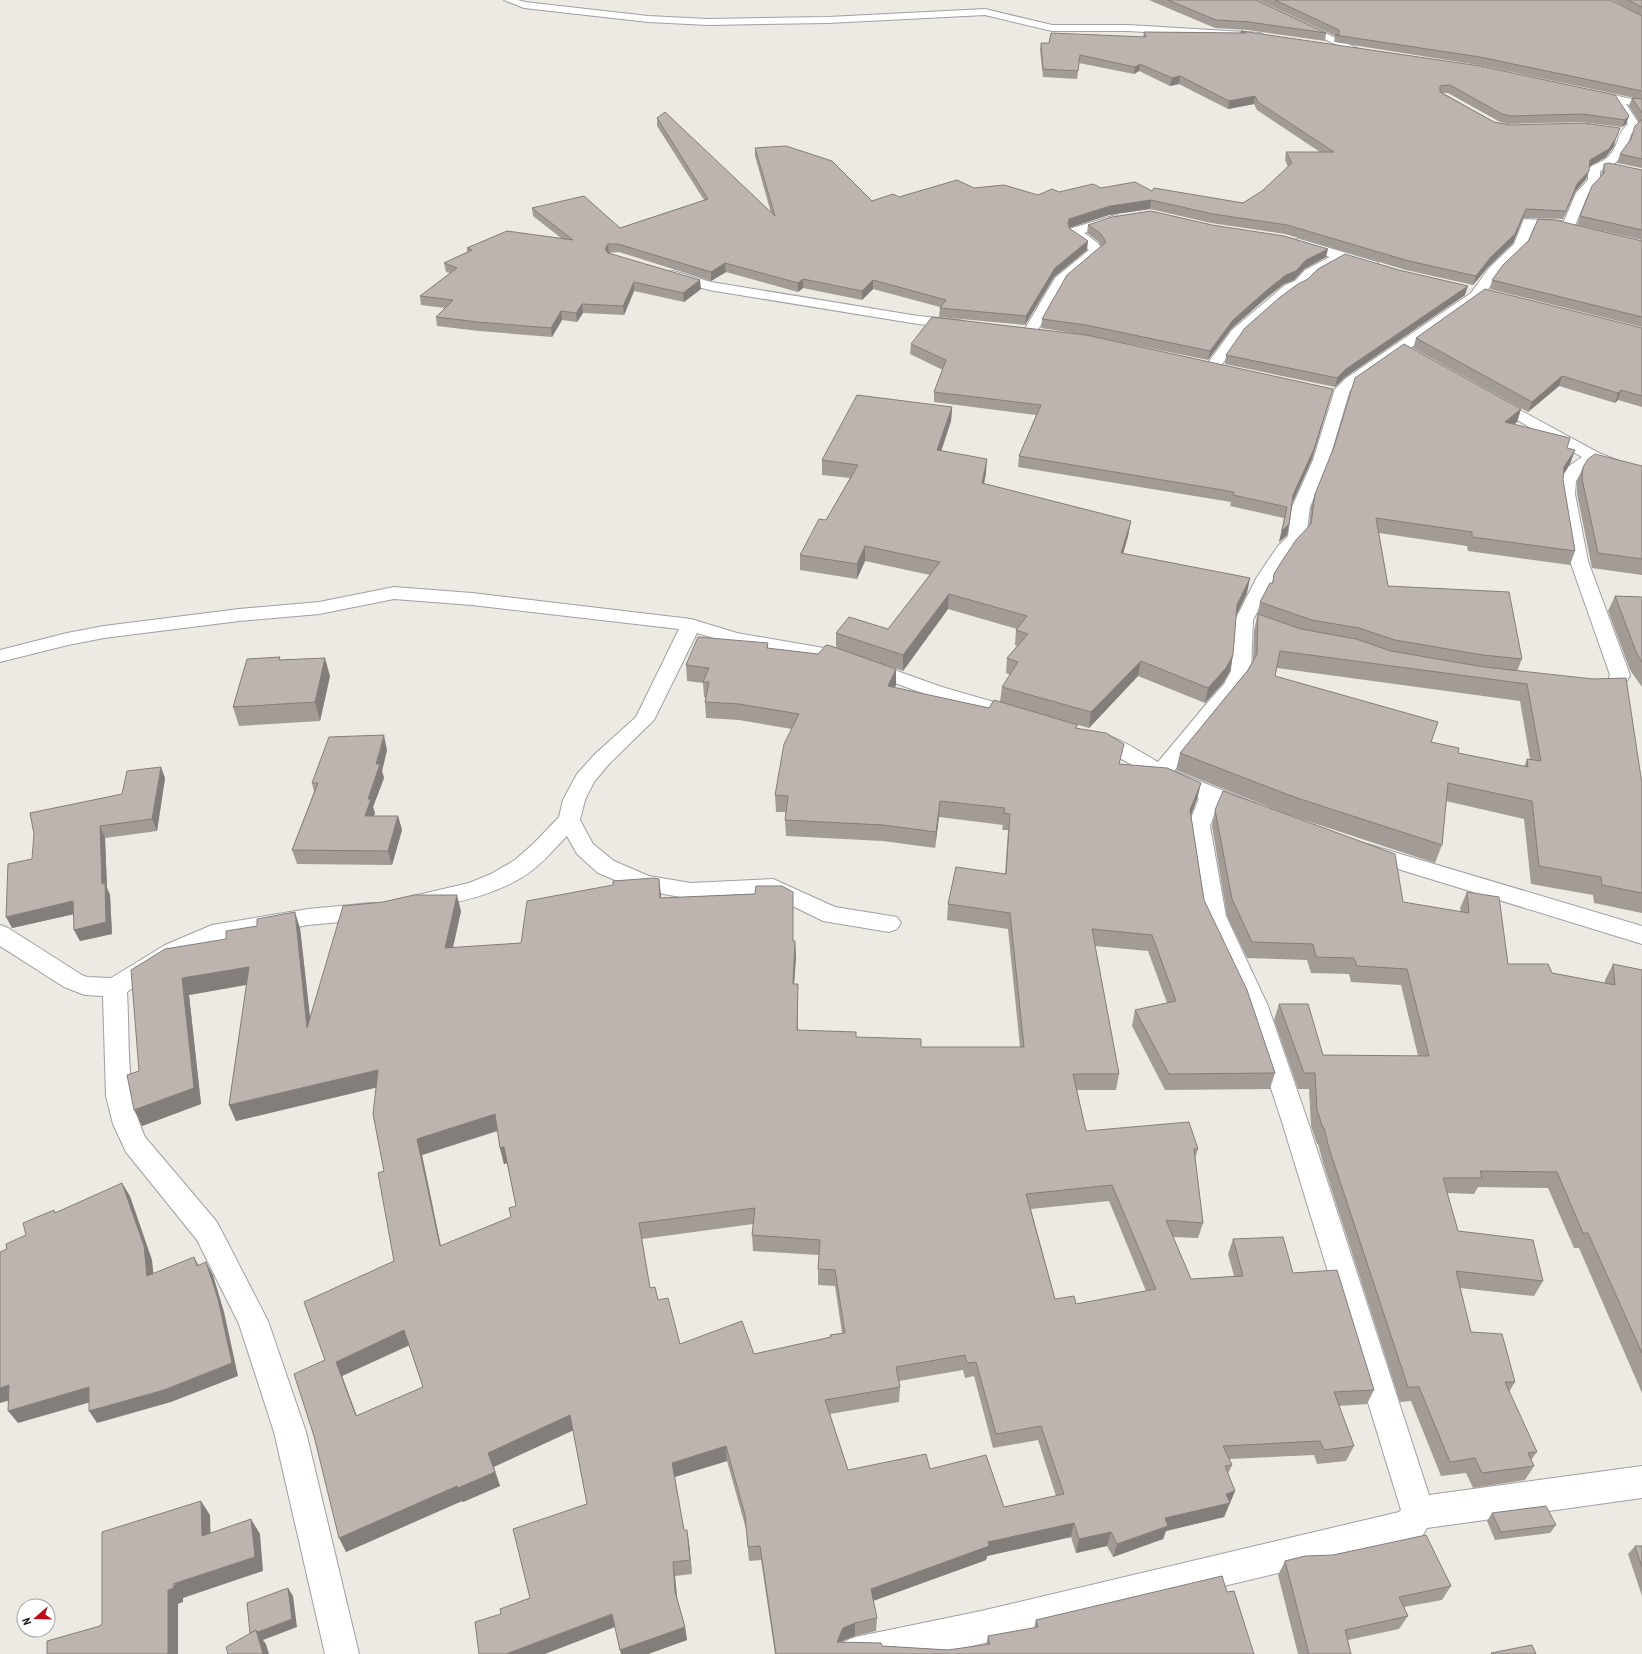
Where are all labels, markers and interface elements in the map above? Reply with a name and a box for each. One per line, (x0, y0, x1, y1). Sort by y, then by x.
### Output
north arrow (16, 1598, 56, 1638)
text: N (20, 1616, 34, 1627)

